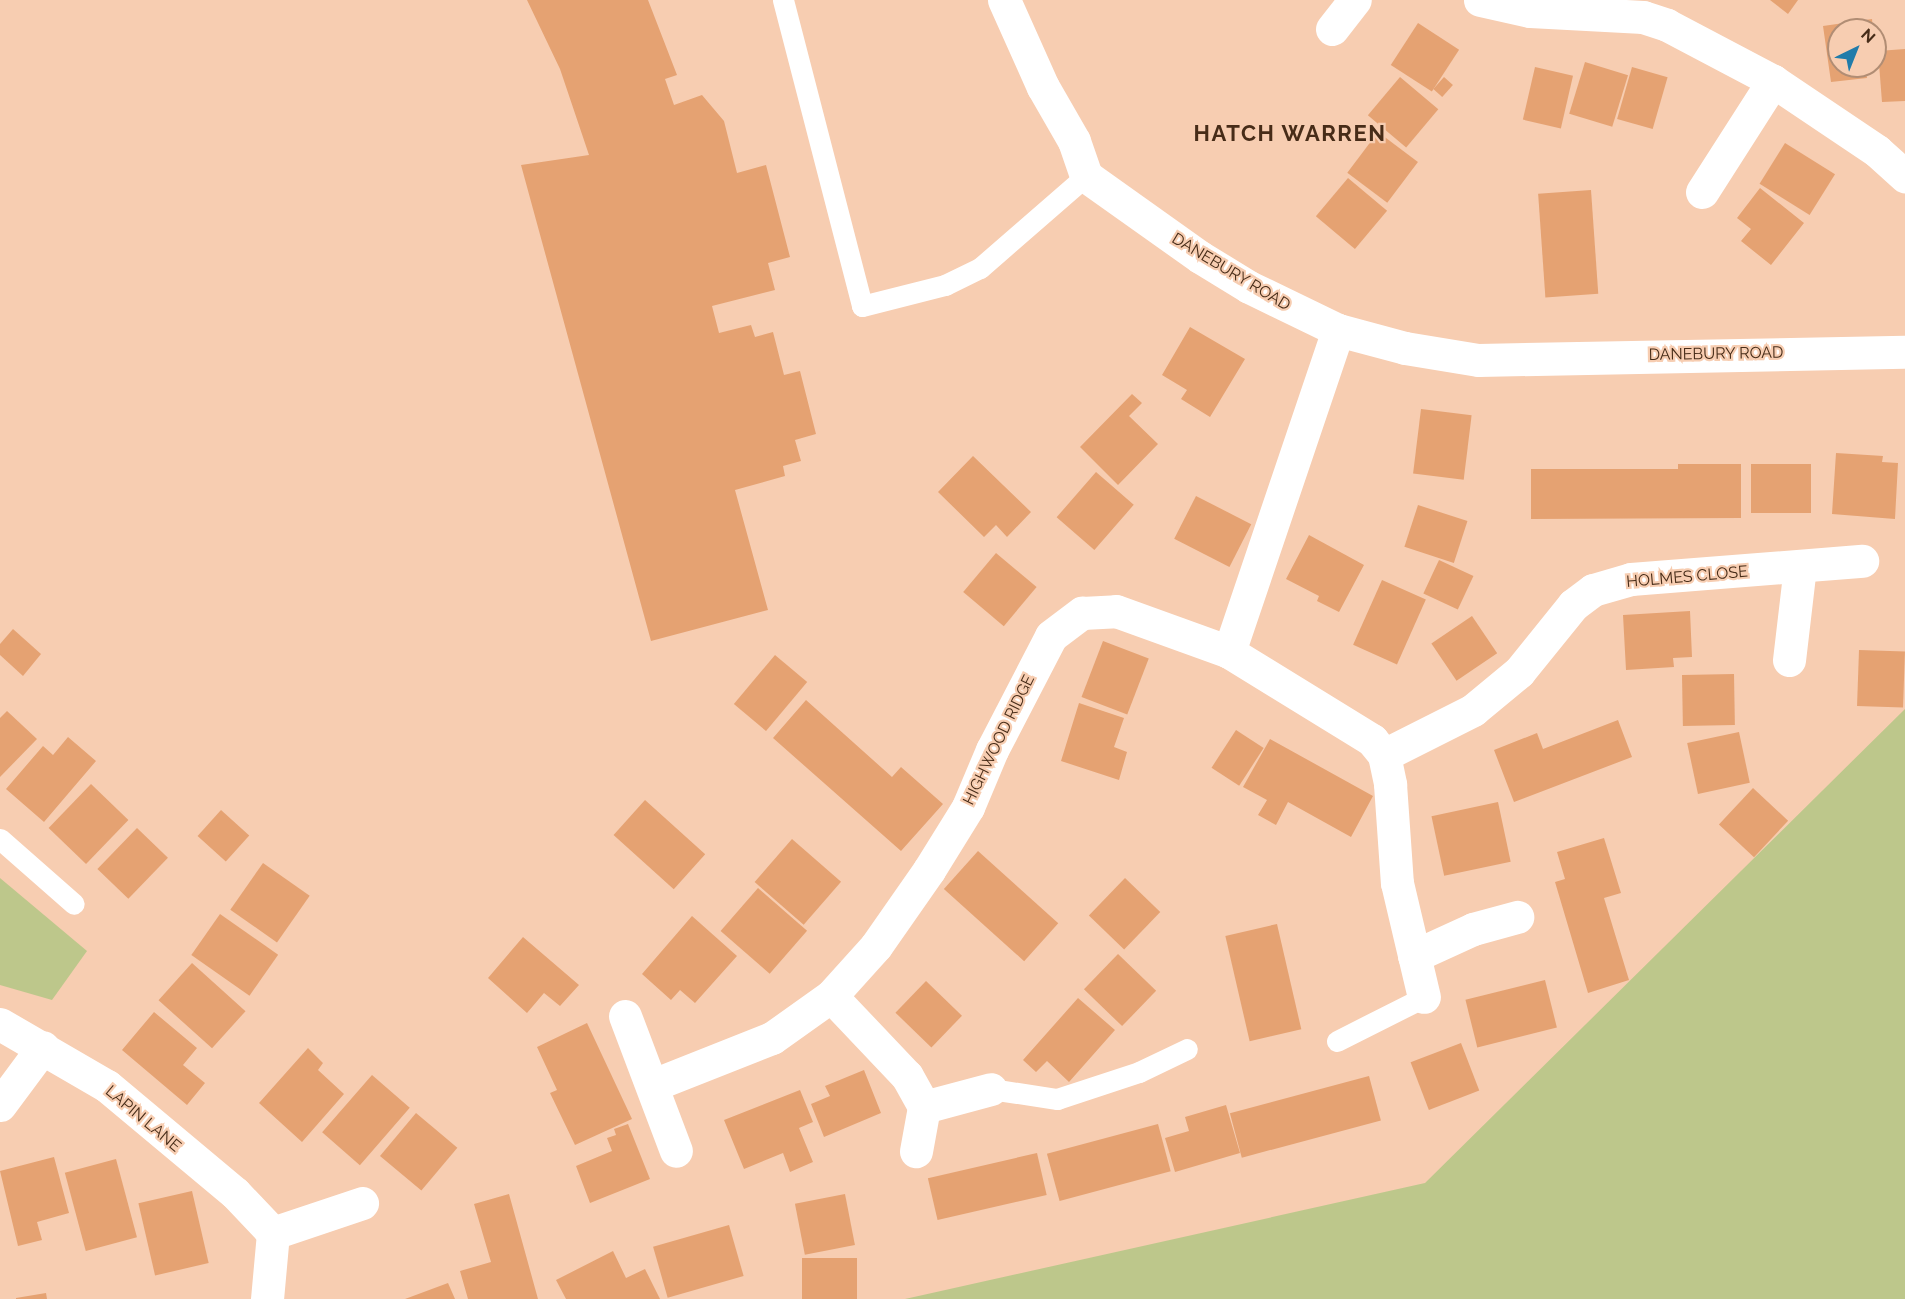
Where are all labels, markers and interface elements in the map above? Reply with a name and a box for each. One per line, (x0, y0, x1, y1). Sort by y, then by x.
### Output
north arrow (1827, 18, 1887, 78)
text: N (1857, 25, 1879, 47)
district label: HATCH WARREN (1193, 121, 1387, 147)
street label: DANEBURY ROAD (1168, 229, 1294, 315)
street label: DANEBURY ROAD (1648, 343, 1784, 365)
street label: HOLMES CLOSE (1625, 562, 1749, 592)
street label: HIGHWOOD RIDGE (959, 672, 1039, 808)
street label: LAPIN LANE (101, 1082, 185, 1156)

